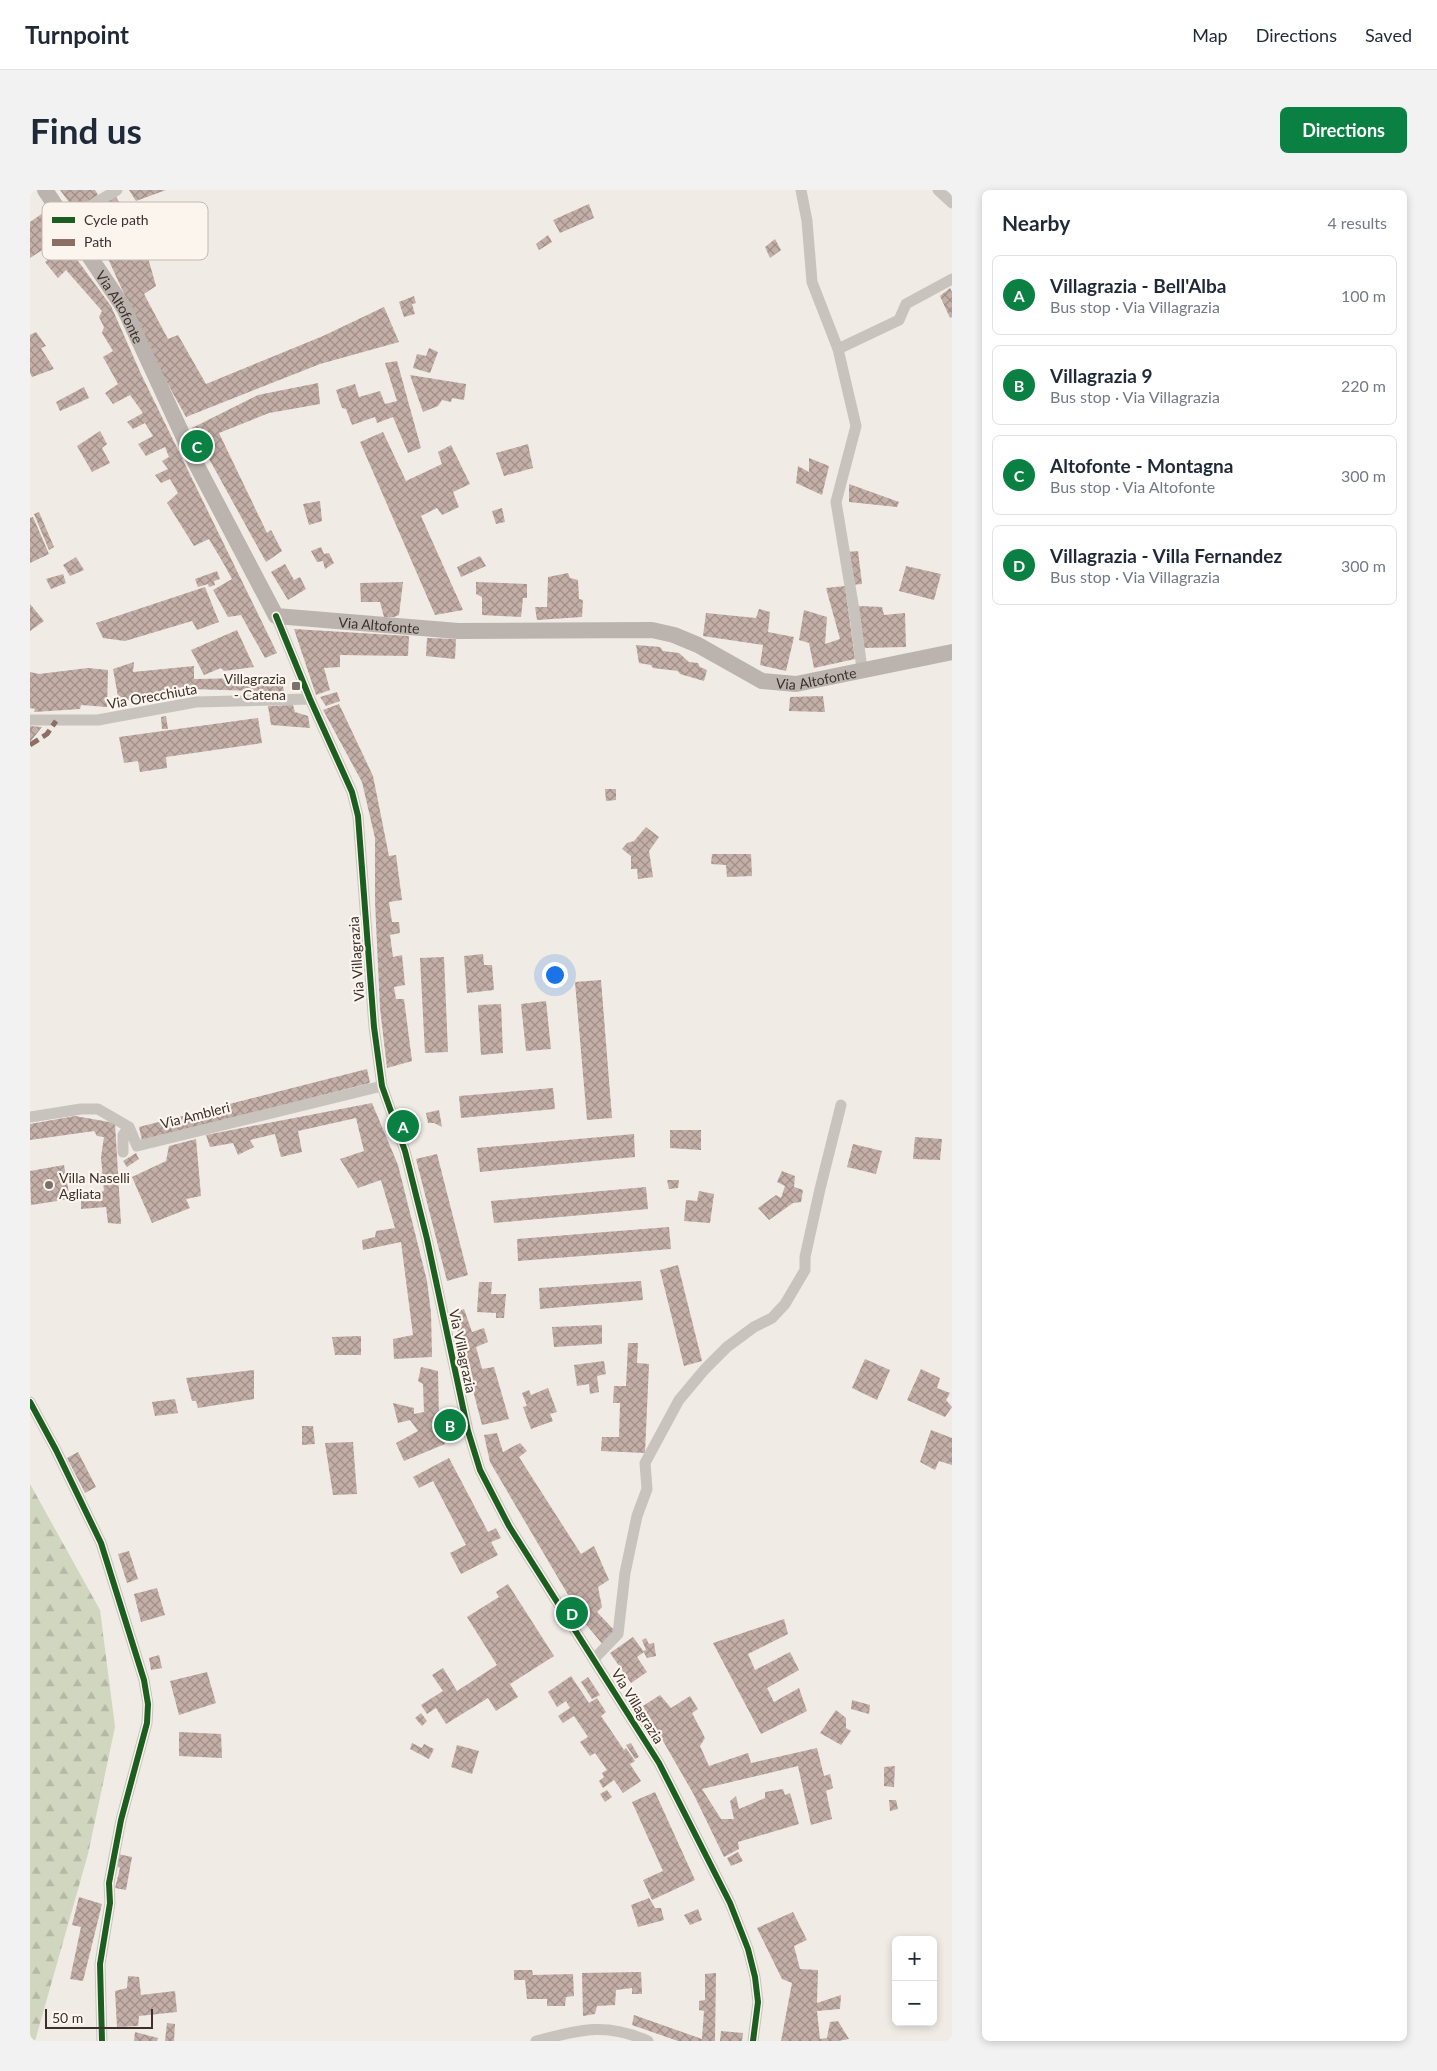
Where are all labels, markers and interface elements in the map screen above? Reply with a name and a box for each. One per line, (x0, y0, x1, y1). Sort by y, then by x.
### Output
text: Turnpoint (25, 20, 129, 49)
text: Map (1192, 24, 1228, 46)
text: Directions (1256, 24, 1337, 46)
text: Saved (1365, 24, 1412, 46)
button: Directions (1280, 107, 1407, 153)
text: Find us (30, 109, 142, 151)
legend (42, 202, 208, 260)
text: Nearby (1002, 210, 1070, 235)
text: Cycle path (84, 211, 149, 228)
text: 4 results (1327, 213, 1387, 232)
text: Path (84, 233, 112, 250)
street label: Via Altofonte (93, 267, 147, 346)
text: Villagrazia - Bell'Alba (1050, 274, 1226, 297)
text: A (1013, 286, 1025, 305)
text: 100 m (1341, 286, 1386, 305)
text: Bus stop · Via Villagrazia (1050, 297, 1220, 316)
text: Villagrazia 9 (1050, 364, 1153, 387)
text: B (1014, 376, 1024, 395)
text: 220 m (1341, 376, 1386, 395)
text: Bus stop · Via Villagrazia (1050, 387, 1220, 406)
pin: C (181, 427, 213, 465)
text: Altofonte - Montagna (1050, 454, 1233, 477)
text: C (1014, 466, 1024, 485)
text: 300 m (1341, 466, 1386, 485)
text: Bus stop · Via Altofonte (1050, 477, 1215, 496)
text: Villagrazia - Villa Fernandez (1050, 544, 1282, 567)
text: D (1013, 556, 1025, 575)
text: 300 m (1341, 556, 1386, 575)
text: Bus stop · Via Villagrazia (1050, 567, 1220, 586)
street label: Via Altofonte (338, 613, 420, 636)
street label: Via Altofonte (775, 663, 858, 692)
place label: Villagrazia - Catena (224, 670, 286, 703)
street label: Via Orecchiuta (106, 680, 198, 712)
marker: Villagrazia - Catena (290, 680, 302, 692)
street label: Via Villagrazia (345, 916, 367, 1002)
your location (542, 962, 568, 988)
street label: Via Ambleri (159, 1098, 231, 1132)
pin: A (387, 1107, 419, 1145)
place label: Villa Naselli Agliata (59, 1169, 130, 1202)
marker: Villa Naselli Agliata (43, 1179, 55, 1191)
street label: Via Villagrazia (446, 1308, 480, 1394)
pin: B (434, 1406, 466, 1444)
pin: D (556, 1594, 588, 1632)
street label: Via Villagrazia (608, 1665, 668, 1747)
map controls (892, 1936, 937, 2026)
button: + (892, 1936, 937, 1981)
button: − (892, 1981, 937, 2026)
scale bar (45, 2006, 152, 2029)
text: 50 m (52, 2009, 83, 2026)

